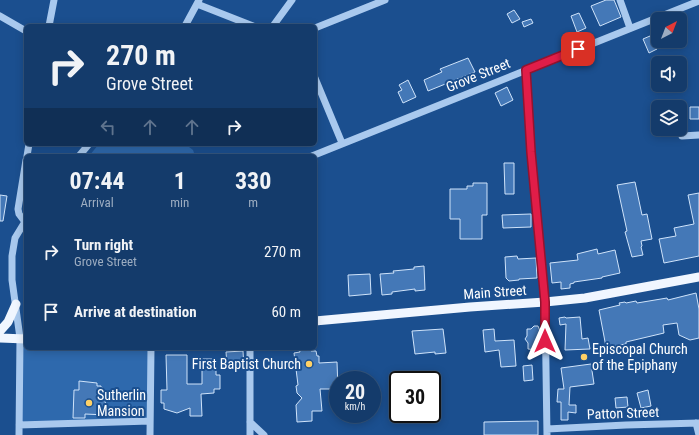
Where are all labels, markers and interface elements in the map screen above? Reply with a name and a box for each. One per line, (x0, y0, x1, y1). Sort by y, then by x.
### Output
north arrow (651, 12, 687, 48)
map controls (651, 12, 687, 136)
pin (561, 32, 595, 66)
icon: arrive (567, 38, 589, 60)
text: 270 m (106, 39, 176, 72)
icon: right (40, 40, 92, 92)
street label: Grove Street (444, 55, 512, 95)
button: sound (651, 56, 687, 92)
text: Grove Street (106, 73, 193, 94)
button: layers (651, 100, 687, 136)
icon: left (97, 116, 119, 138)
icon: ahead (139, 116, 161, 138)
icon: ahead (181, 116, 203, 138)
icon: right (223, 116, 245, 138)
text: 07:44 (70, 167, 125, 195)
text: 1 (174, 167, 186, 195)
text: 330 (235, 167, 271, 195)
text: Arrival (81, 195, 114, 210)
text: min (170, 195, 189, 210)
text: m (248, 195, 258, 210)
text: Turn right (74, 236, 133, 254)
icon: right (40, 241, 62, 263)
text: 270 m (264, 243, 301, 261)
text: Grove Street (74, 254, 137, 269)
street label: Main Street (463, 282, 527, 302)
icon: arrive (40, 301, 62, 323)
text: Arrive at destination (74, 303, 197, 321)
text: 60 m (271, 303, 301, 321)
position arrow (524, 320, 566, 362)
place label: Episcopal Church of the Epiphany (592, 341, 688, 373)
marker: Episcopal Church of the Epiphany (579, 352, 589, 362)
place label: First Baptist Church (192, 356, 301, 372)
marker: First Baptist Church (304, 359, 314, 369)
speed limit sign: 30 (389, 371, 441, 423)
text: 20 (345, 380, 365, 404)
place label: Sutherlin Mansion (97, 387, 146, 419)
marker: Sutherlin Mansion (84, 398, 94, 408)
text: km/h (345, 401, 365, 412)
street label: Patton Street (587, 404, 659, 422)

